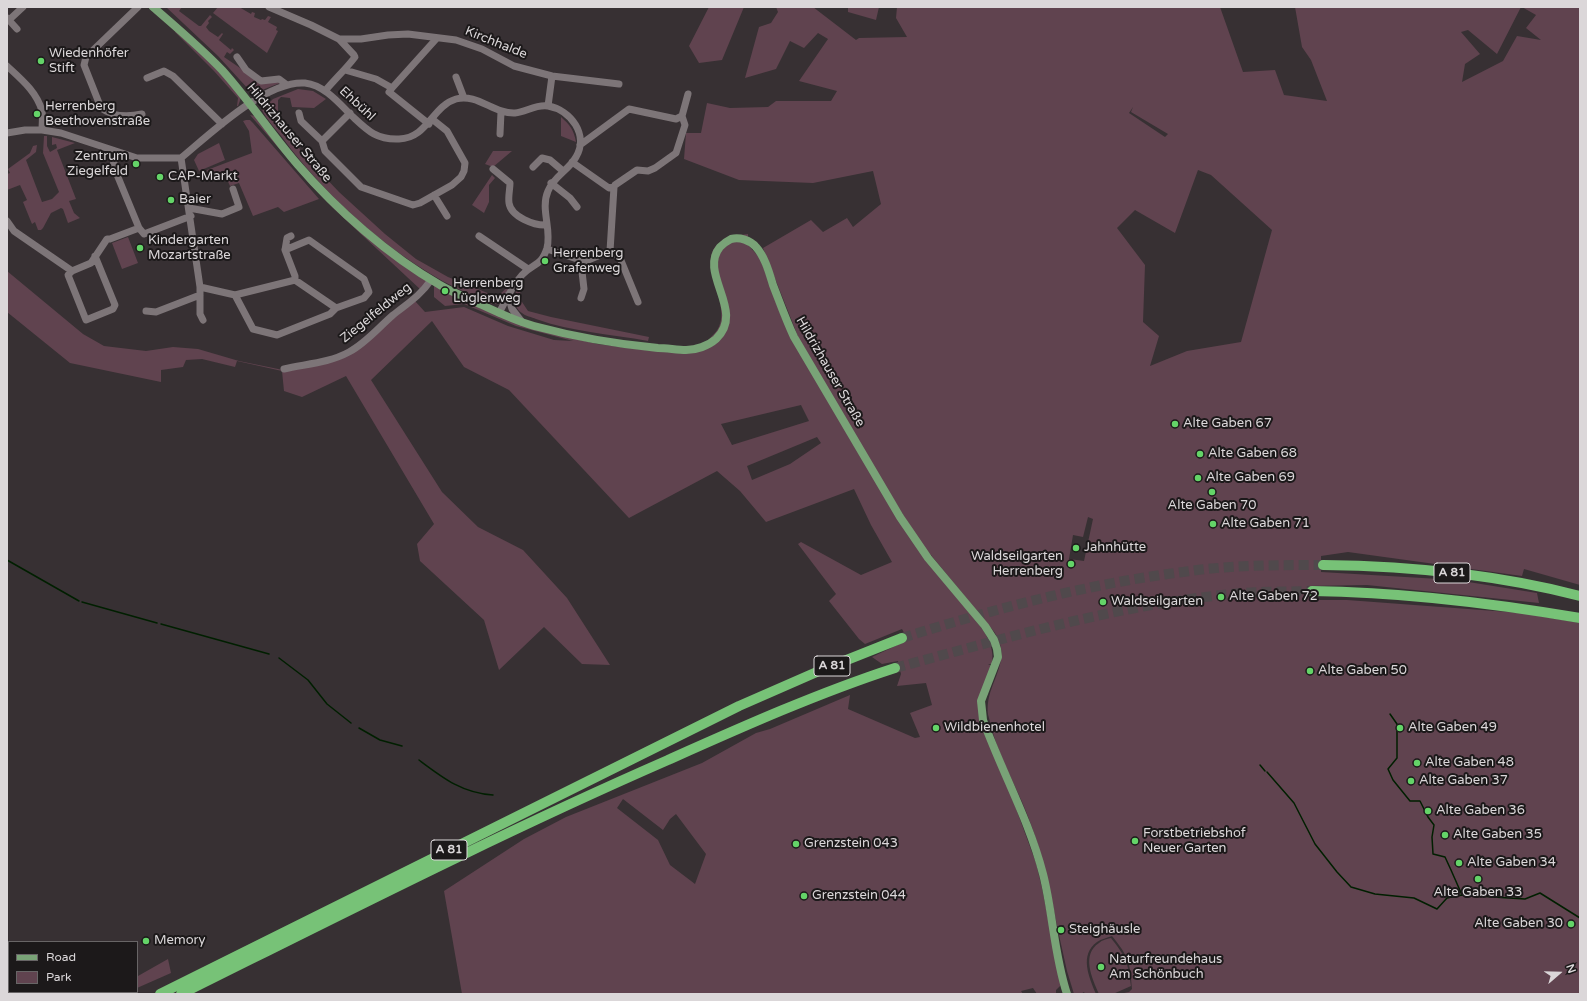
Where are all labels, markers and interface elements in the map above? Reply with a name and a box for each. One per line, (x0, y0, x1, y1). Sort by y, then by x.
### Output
street label: Kirchhalde (463, 23, 529, 63)
place label: Wiedenhöfer Stift (49, 46, 129, 77)
marker: Wiedenhöfer Stift (36, 56, 46, 66)
street label: Hildrizhauser Straße (243, 80, 335, 186)
street label: Ehbühl (336, 83, 378, 125)
place label: Herrenberg Beethovenstraße (45, 99, 150, 130)
marker: Herrenberg Beethovenstraße (32, 109, 42, 119)
place label: Zentrum Ziegelfeld (67, 149, 128, 180)
marker: Zentrum Ziegelfeld (131, 159, 141, 169)
place label: CAP-Markt (168, 169, 238, 185)
marker: CAP-Markt (155, 172, 165, 182)
place label: Baier (179, 192, 211, 208)
marker: Baier (166, 195, 176, 205)
place label: Kindergarten Mozartstraße (148, 233, 231, 264)
marker: Kindergarten Mozartstraße (135, 243, 145, 253)
place label: Herrenberg Grafenweg (553, 246, 624, 277)
marker: Herrenberg Grafenweg (540, 256, 550, 266)
place label: Herrenberg Lüglenweg (453, 276, 524, 307)
street label: Ziegelfeldweg (337, 280, 415, 346)
marker: Herrenberg Lüglenweg (440, 286, 450, 296)
street label: Hildrizhauser Straße (792, 314, 868, 430)
place label: Alte Gaben 67 (1183, 416, 1272, 432)
marker: Alte Gaben 67 (1170, 419, 1180, 429)
place label: Alte Gaben 68 (1208, 446, 1297, 462)
marker: Alte Gaben 68 (1195, 449, 1205, 459)
place label: Alte Gaben 69 (1206, 470, 1295, 486)
marker: Alte Gaben 69 (1193, 473, 1203, 483)
marker: Alte Gaben 70 (1207, 487, 1217, 497)
place label: Alte Gaben 70 (1168, 498, 1256, 514)
place label: Alte Gaben 71 (1221, 516, 1310, 532)
marker: Alte Gaben 71 (1208, 519, 1218, 529)
place label: Jahnhütte (1084, 540, 1146, 556)
marker: Jahnhütte (1071, 543, 1081, 553)
place label: Waldseilgarten Herrenberg (971, 549, 1063, 580)
marker: Waldseilgarten Herrenberg (1066, 559, 1076, 569)
road number: A 81 (1434, 563, 1470, 583)
place label: Alte Gaben 72 (1229, 589, 1318, 605)
marker: Alte Gaben 72 (1216, 592, 1226, 602)
place label: Waldseilgarten (1111, 594, 1203, 610)
marker: Waldseilgarten (1098, 597, 1108, 607)
road number: A 81 (814, 656, 850, 676)
place label: Alte Gaben 50 (1318, 663, 1407, 679)
marker: Alte Gaben 50 (1305, 666, 1315, 676)
place label: Wildbienenhotel (944, 720, 1045, 736)
place label: Alte Gaben 49 (1408, 720, 1497, 736)
marker: Wildbienenhotel (931, 723, 941, 733)
marker: Alte Gaben 49 (1395, 723, 1405, 733)
place label: Alte Gaben 48 (1425, 755, 1514, 771)
marker: Alte Gaben 48 (1412, 758, 1422, 768)
place label: Alte Gaben 37 (1419, 773, 1508, 789)
marker: Alte Gaben 37 (1406, 776, 1416, 786)
place label: Alte Gaben 36 (1436, 803, 1525, 819)
marker: Alte Gaben 36 (1423, 806, 1433, 816)
place label: Forstbetriebshof Neuer Garten (1143, 826, 1246, 857)
place label: Alte Gaben 35 (1453, 827, 1542, 843)
marker: Alte Gaben 35 (1440, 830, 1450, 840)
place label: Grenzstein 043 (804, 836, 898, 852)
marker: Forstbetriebshof Neuer Garten (1130, 836, 1140, 846)
marker: Grenzstein 043 (791, 839, 801, 849)
road number: A 81 (431, 840, 467, 860)
place label: Alte Gaben 34 (1467, 855, 1556, 871)
marker: Alte Gaben 34 (1454, 858, 1464, 868)
marker: Alte Gaben 33 (1473, 874, 1483, 884)
place label: Alte Gaben 33 (1434, 885, 1522, 901)
place label: Grenzstein 044 (812, 888, 906, 904)
marker: Grenzstein 044 (799, 891, 809, 901)
place label: Alte Gaben 30 (1474, 916, 1563, 932)
marker: Alte Gaben 30 (1566, 919, 1576, 929)
place label: Steighäusle (1069, 922, 1140, 938)
marker: Steighäusle (1056, 925, 1066, 935)
place label: Memory (154, 933, 206, 949)
marker: Memory (141, 936, 151, 946)
legend (8, 941, 138, 993)
text: Road (46, 950, 76, 964)
place label: Naturfreundehaus Am Schönbuch (1109, 952, 1222, 983)
north arrow (1539, 953, 1579, 993)
marker: Naturfreundehaus Am Schönbuch (1096, 962, 1106, 972)
text: N (1563, 962, 1578, 975)
text: Park (46, 970, 72, 984)

